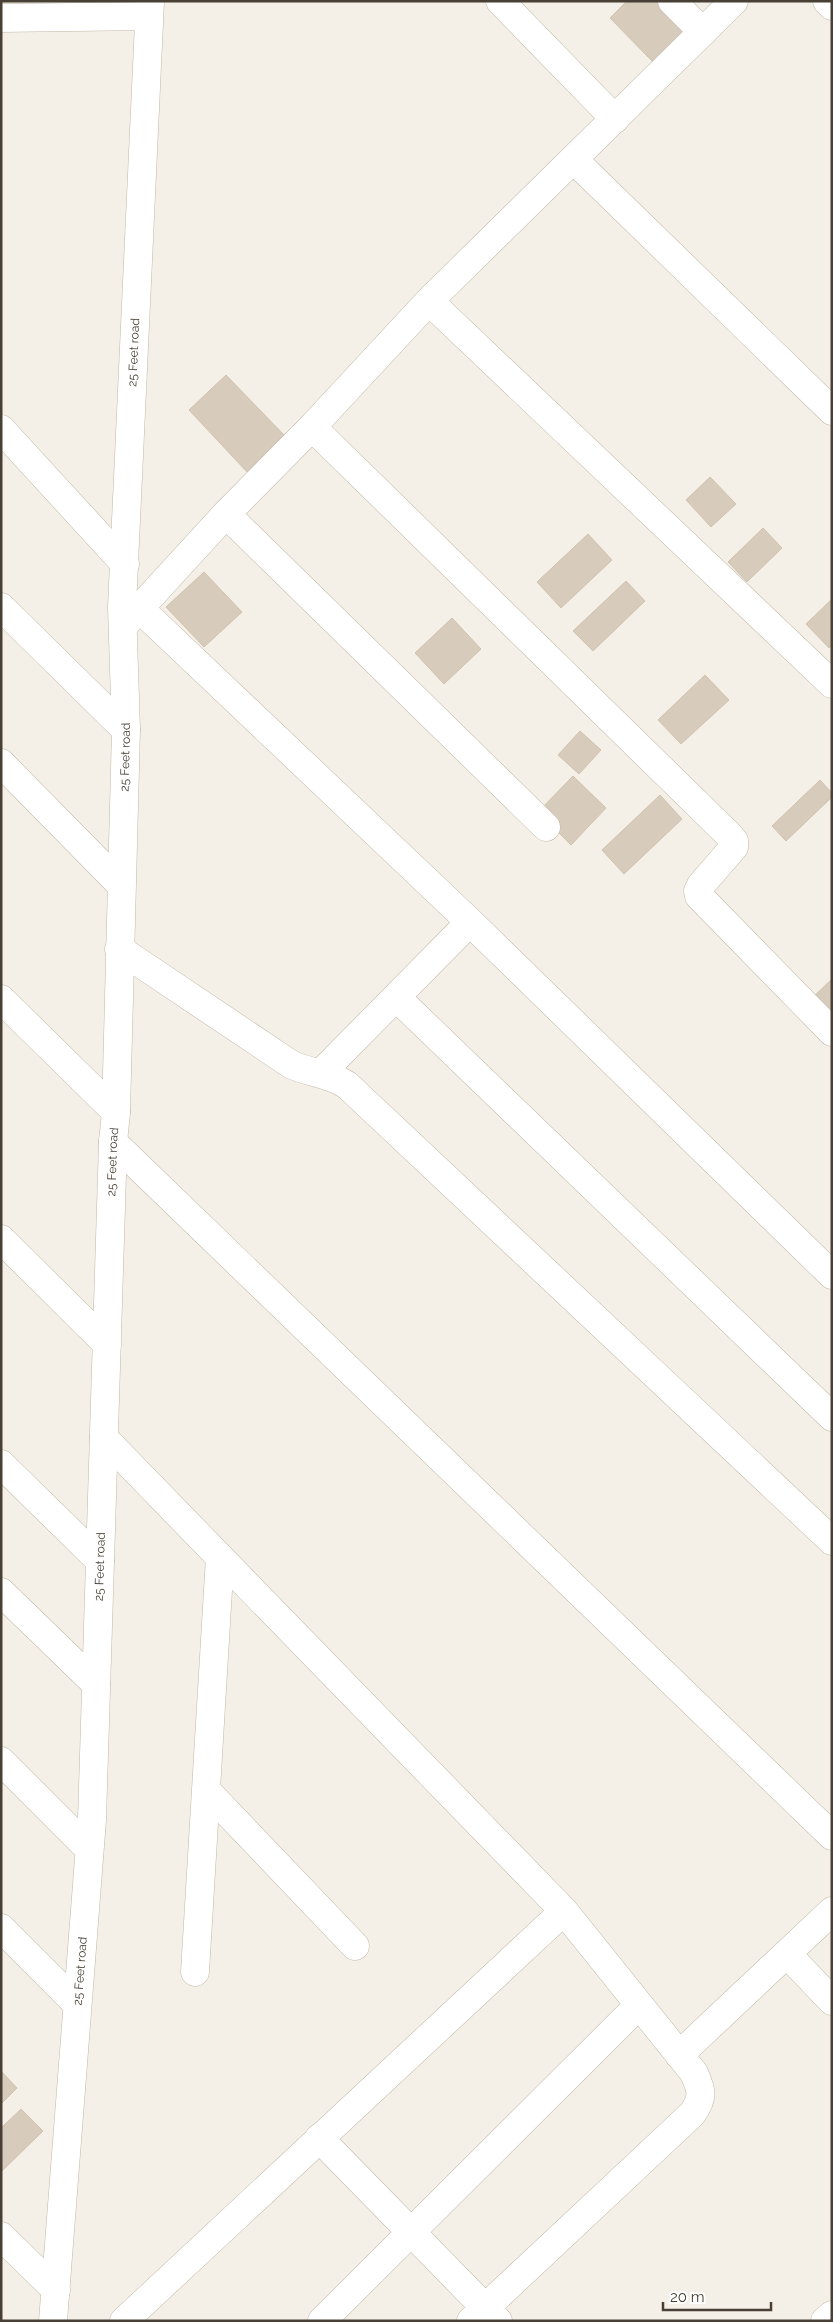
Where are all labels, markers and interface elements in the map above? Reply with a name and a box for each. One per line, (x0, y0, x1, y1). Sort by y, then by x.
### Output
street label: 25 Feet road (125, 318, 142, 387)
street label: 25 Feet road (117, 722, 133, 792)
street label: 25 Feet road (104, 1127, 121, 1196)
street label: 25 Feet road (92, 1532, 108, 1601)
street label: 25 Feet road (71, 1936, 90, 2006)
scale bar (663, 2280, 770, 2312)
text: 20 m (670, 2288, 705, 2306)

